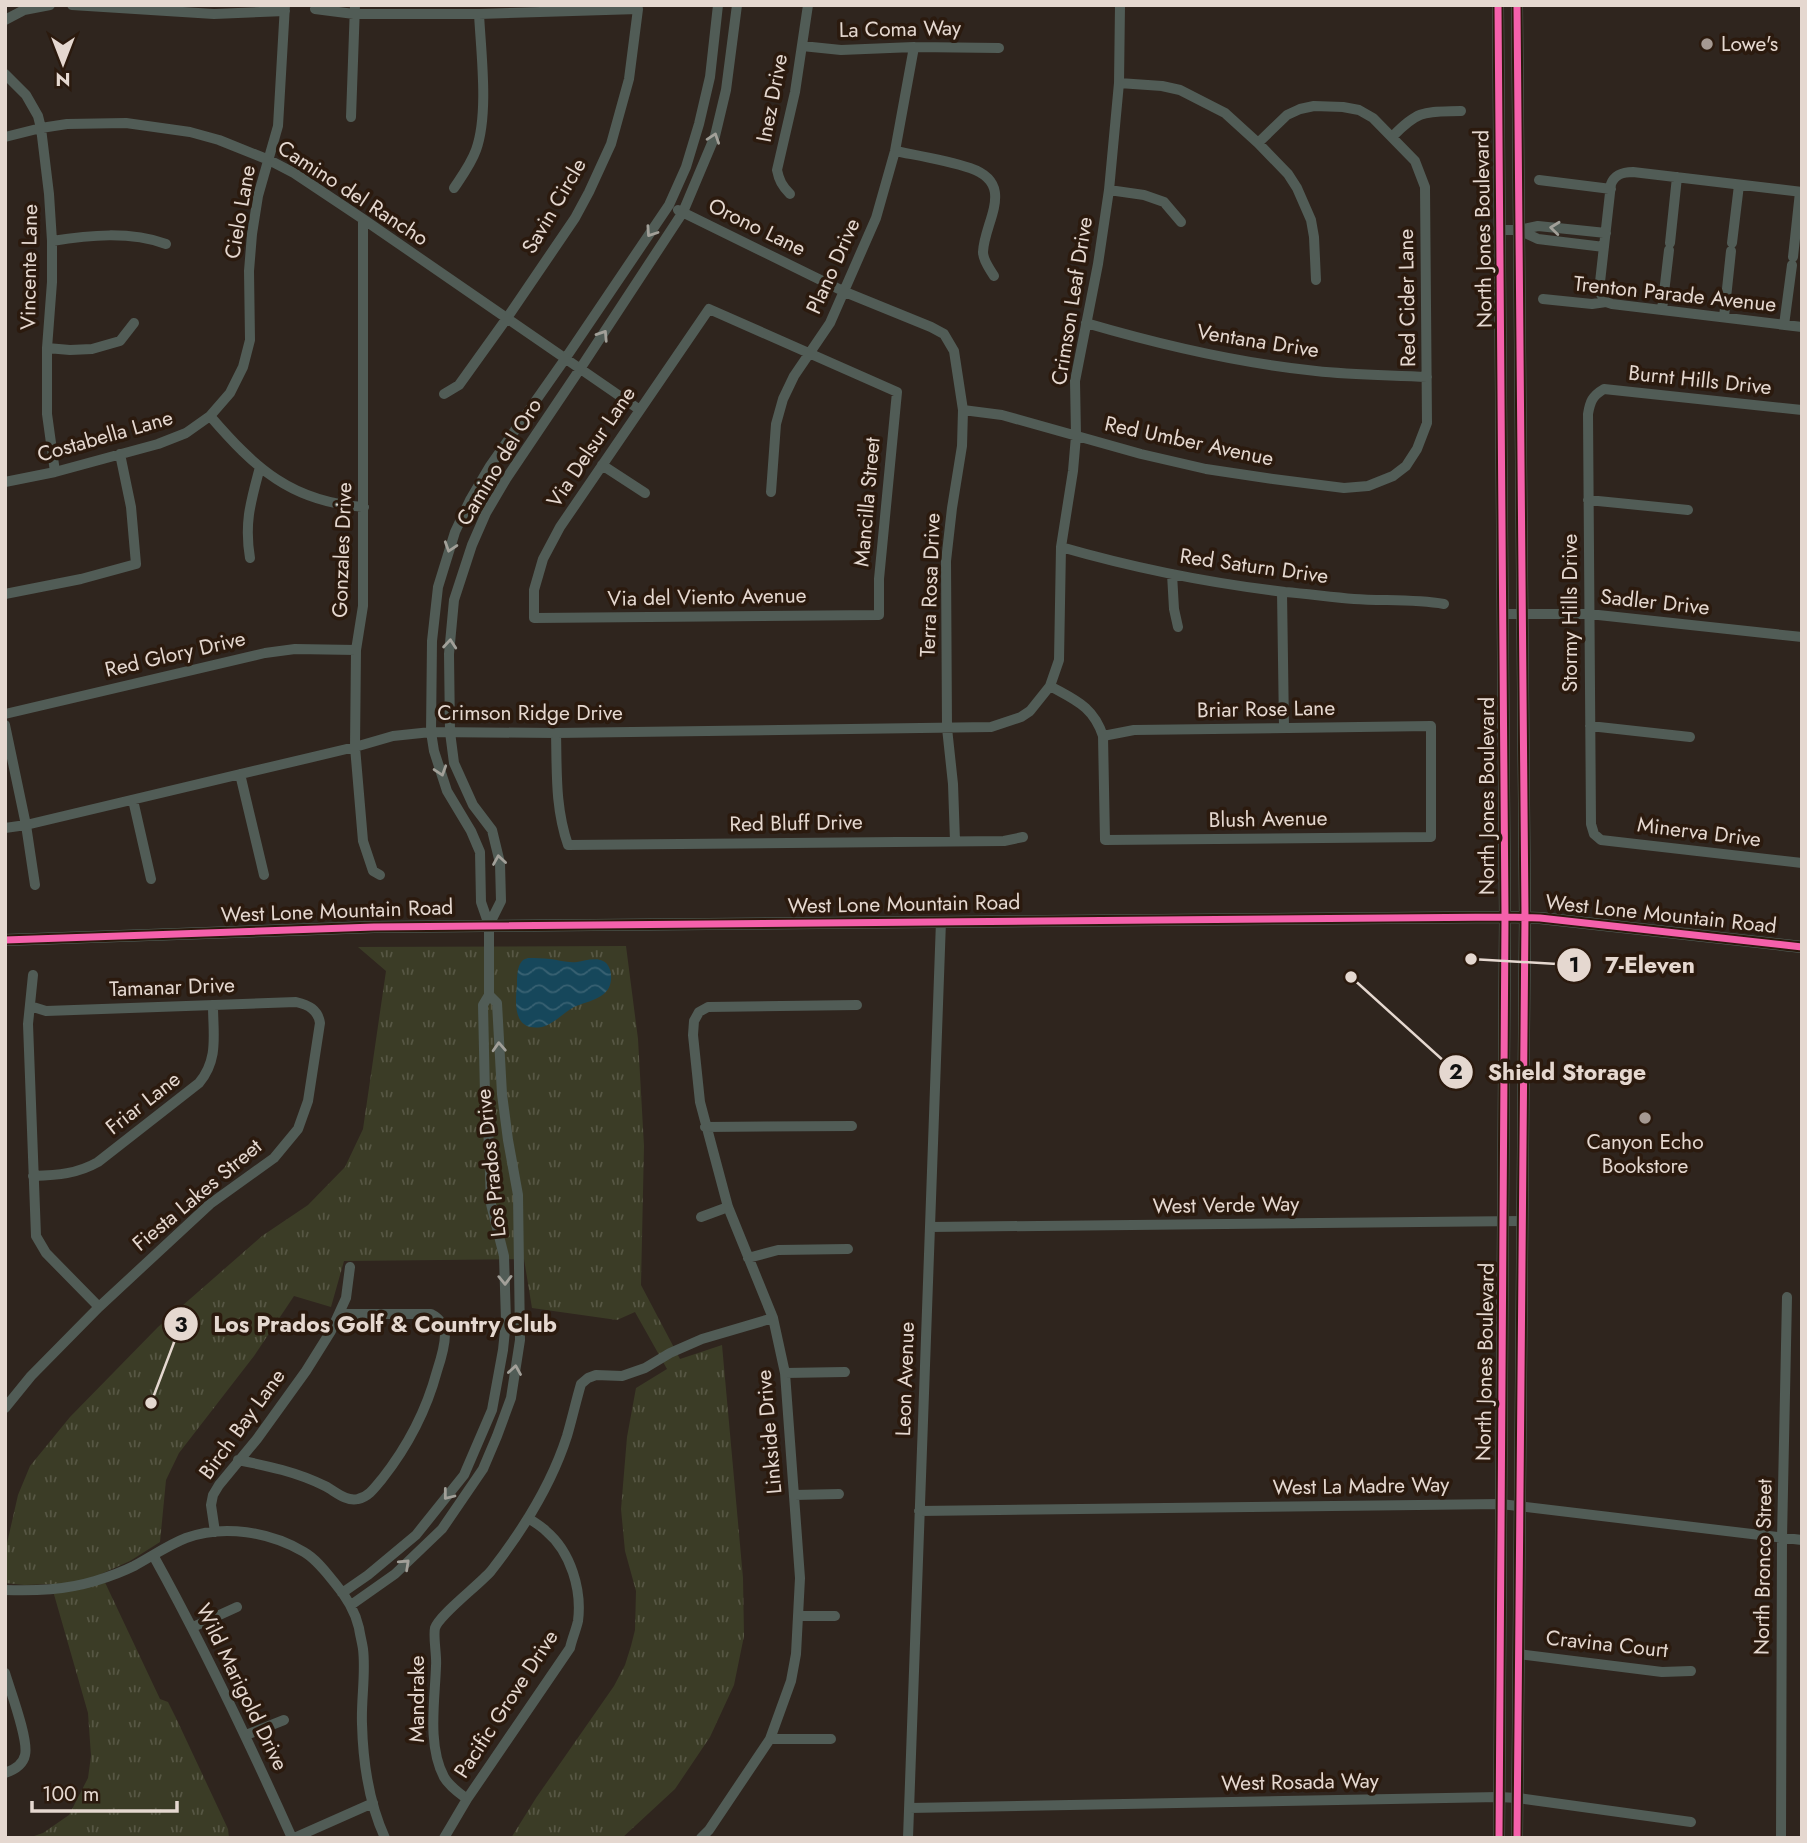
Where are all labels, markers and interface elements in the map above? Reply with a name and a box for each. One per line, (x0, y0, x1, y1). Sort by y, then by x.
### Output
street label: La Coma Way (839, 13, 962, 45)
north arrow (28, 28, 98, 98)
place label: Lowe's (1721, 29, 1778, 59)
marker: Lowe's (1699, 36, 1715, 52)
street label: Inez Drive (749, 51, 795, 145)
text: N (55, 66, 71, 93)
street label: North Jones Boulevard (1466, 130, 1500, 328)
one-way arrow (706, 132, 720, 144)
street label: Camino del Rancho (272, 133, 434, 253)
street label: Savin Circle (515, 152, 594, 259)
street label: Cielo Lane (217, 163, 263, 261)
street label: Orono Lane (703, 190, 811, 264)
street label: Vincente Lane (13, 204, 45, 330)
street label: Plano Drive (799, 213, 868, 319)
street label: Crimson Leaf Drive (1044, 215, 1100, 387)
one-way arrow (1549, 221, 1560, 236)
one-way arrow (646, 225, 659, 238)
street label: Red Cider Lane (1391, 228, 1423, 367)
street label: Trenton Parade Avenue (1572, 268, 1778, 320)
street label: Ventana Drive (1195, 317, 1321, 365)
one-way arrow (594, 330, 607, 343)
street label: Burnt Hills Drive (1627, 358, 1773, 402)
street label: Via Delsur Lane (539, 380, 643, 513)
street label: Camino del Oro (449, 393, 549, 531)
street label: Costabella Lane (34, 402, 176, 470)
street label: Red Umber Avenue (1102, 408, 1276, 474)
street label: Mancilla Street (846, 436, 888, 568)
street label: Gonzales Drive (325, 482, 359, 618)
street label: Terra Rosa Drive (912, 512, 948, 658)
street label: Stormy Hills Drive (1555, 534, 1585, 692)
one-way arrow (444, 541, 459, 553)
street label: Red Saturn Drive (1178, 541, 1330, 591)
street label: Via del Viento Avenue (607, 580, 807, 614)
street label: Sadler Drive (1599, 581, 1711, 623)
street label: Red Glory Drive (102, 623, 248, 685)
one-way arrow (442, 638, 457, 649)
street label: Briar Rose Lane (1197, 693, 1336, 725)
street label: North Jones Boulevard (1472, 697, 1502, 895)
street label: Crimson Ridge Drive (437, 698, 623, 728)
one-way arrow (432, 765, 447, 777)
street label: Blush Avenue (1208, 803, 1328, 835)
street label: Red Bluff Drive (729, 807, 863, 839)
street label: Minerva Drive (1635, 810, 1763, 854)
one-way arrow (491, 854, 506, 866)
street label: West Lone Mountain Road (787, 887, 1021, 921)
street label: West Lone Mountain Road (1544, 887, 1778, 941)
street label: West Lone Mountain Road (220, 892, 454, 930)
callout: 7-Eleven (1556, 943, 1709, 987)
text: 7-Eleven (1605, 948, 1695, 982)
text: 1 (1569, 950, 1579, 980)
street label: Tamanar Drive (109, 970, 235, 1004)
one-way arrow (492, 1041, 507, 1052)
callout: Shield Storage (1439, 1050, 1660, 1094)
text: Shield Storage (1488, 1055, 1646, 1089)
text: 2 (1449, 1057, 1463, 1087)
street label: Friar Lane (99, 1064, 187, 1142)
street label: Los Prados Drive (468, 1087, 514, 1239)
marker: Canyon Echo Bookstore (1637, 1110, 1653, 1126)
place label: Canyon Echo Bookstore (1586, 1127, 1704, 1181)
street label: Fiesta Lakes Street (126, 1132, 268, 1258)
street label: West Verde Way (1152, 1189, 1300, 1221)
street label: North Jones Boulevard (1468, 1263, 1502, 1461)
one-way arrow (497, 1275, 513, 1286)
callout: Los Prados Golf & Country Club (164, 1302, 570, 1346)
text: Los Prados Golf & Country Club (213, 1307, 557, 1341)
text: 3 (174, 1310, 188, 1340)
street label: Leon Avenue (888, 1321, 922, 1437)
street label: Birch Bay Lane (192, 1362, 292, 1485)
one-way arrow (507, 1365, 522, 1376)
street label: Linkside Drive (749, 1368, 789, 1496)
street label: West La Madre Way (1272, 1469, 1450, 1503)
street label: North Bronco Street (1746, 1479, 1780, 1655)
one-way arrow (443, 1487, 456, 1500)
one-way arrow (397, 1559, 410, 1572)
street label: Wild Marigold Drive (189, 1598, 296, 1776)
street label: Cravina Court (1544, 1623, 1670, 1665)
street label: Pacific Grove Drive (447, 1624, 565, 1784)
street label: Mandrake (402, 1655, 432, 1743)
street label: West Rosada Way (1221, 1766, 1380, 1798)
scale bar (32, 1770, 177, 1814)
text: 100 m (42, 1779, 99, 1809)

